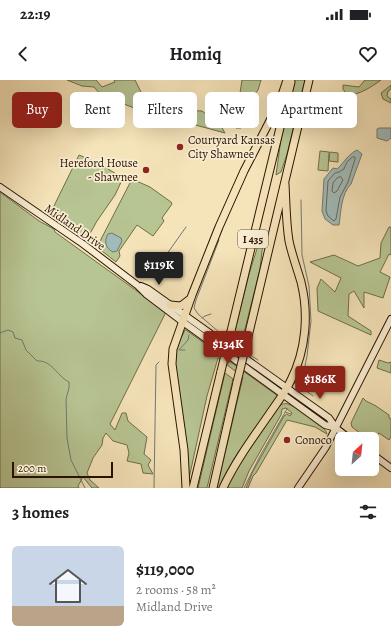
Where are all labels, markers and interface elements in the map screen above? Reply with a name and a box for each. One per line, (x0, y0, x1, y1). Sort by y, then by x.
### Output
text: 22:19 (20, 4, 50, 24)
text: Homiq (169, 42, 222, 66)
icon: back (12, 43, 34, 65)
icon: heart (357, 43, 379, 65)
chip: Buy (12, 92, 62, 128)
chip: Rent (70, 92, 125, 128)
chip: Filters (133, 92, 197, 128)
chip: New (205, 92, 259, 128)
chip: Apartment (267, 92, 357, 128)
place label: Courtyard Kansas City Shawnee (188, 132, 275, 162)
marker: Courtyard Kansas City Shawnee (175, 142, 185, 152)
place label: Hereford House - Shawnee (59, 155, 138, 185)
marker: Hereford House - Shawnee (141, 165, 151, 175)
street label: Midland Drive (41, 200, 109, 254)
road number: I 435 (238, 230, 268, 248)
pin: $119K (131, 252, 187, 286)
text: $119K (144, 256, 174, 273)
pin: $134K (200, 331, 256, 365)
text: $134K (213, 335, 243, 352)
pin: $186K (292, 366, 348, 400)
text: $186K (304, 370, 336, 387)
place label: Conoco (295, 432, 332, 448)
north arrow (335, 432, 379, 476)
map controls (335, 432, 379, 476)
marker: Conoco (282, 435, 292, 445)
scale bar (12, 460, 113, 479)
text: 200 m (18, 461, 46, 476)
text: 3 homes (12, 501, 69, 524)
icon: filters (357, 501, 379, 523)
text: $119,000 (136, 558, 194, 581)
icon: home (44, 562, 92, 610)
text: 2 rooms · 58 m² (136, 581, 216, 598)
text: Midland Drive (136, 598, 213, 615)

